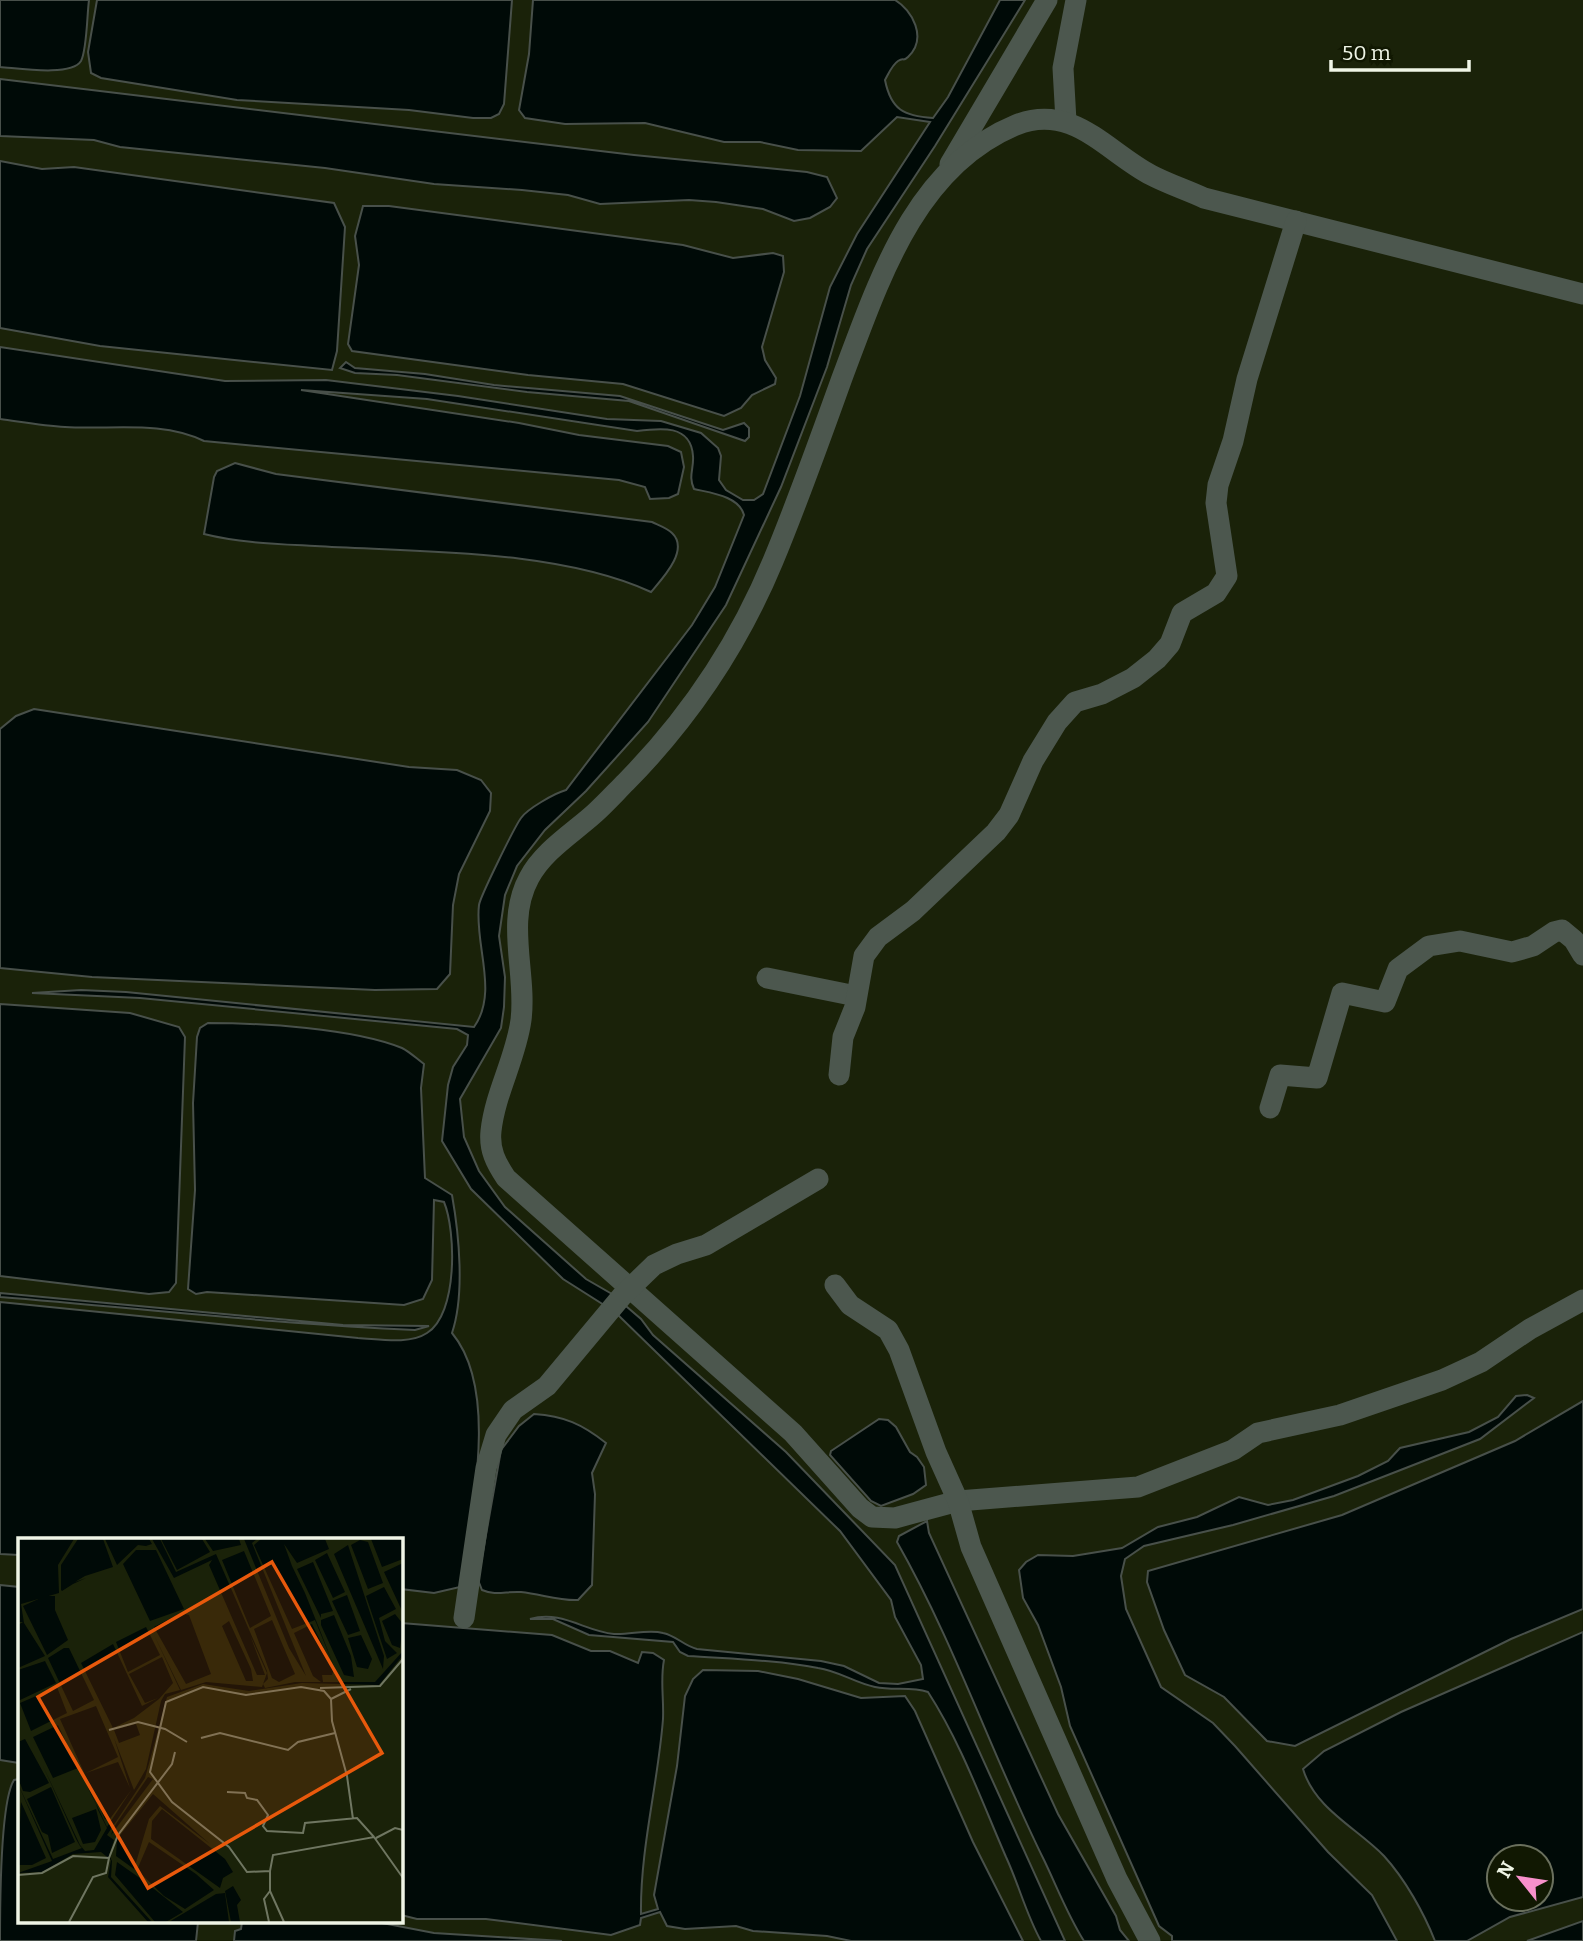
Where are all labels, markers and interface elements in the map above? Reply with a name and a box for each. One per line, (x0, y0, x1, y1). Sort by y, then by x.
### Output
scale bar (1331, 28, 1469, 72)
text: 50 m (1342, 40, 1391, 66)
inset map (18, 1538, 402, 1924)
north arrow (1485, 1843, 1555, 1913)
text: N (1492, 1857, 1520, 1882)

